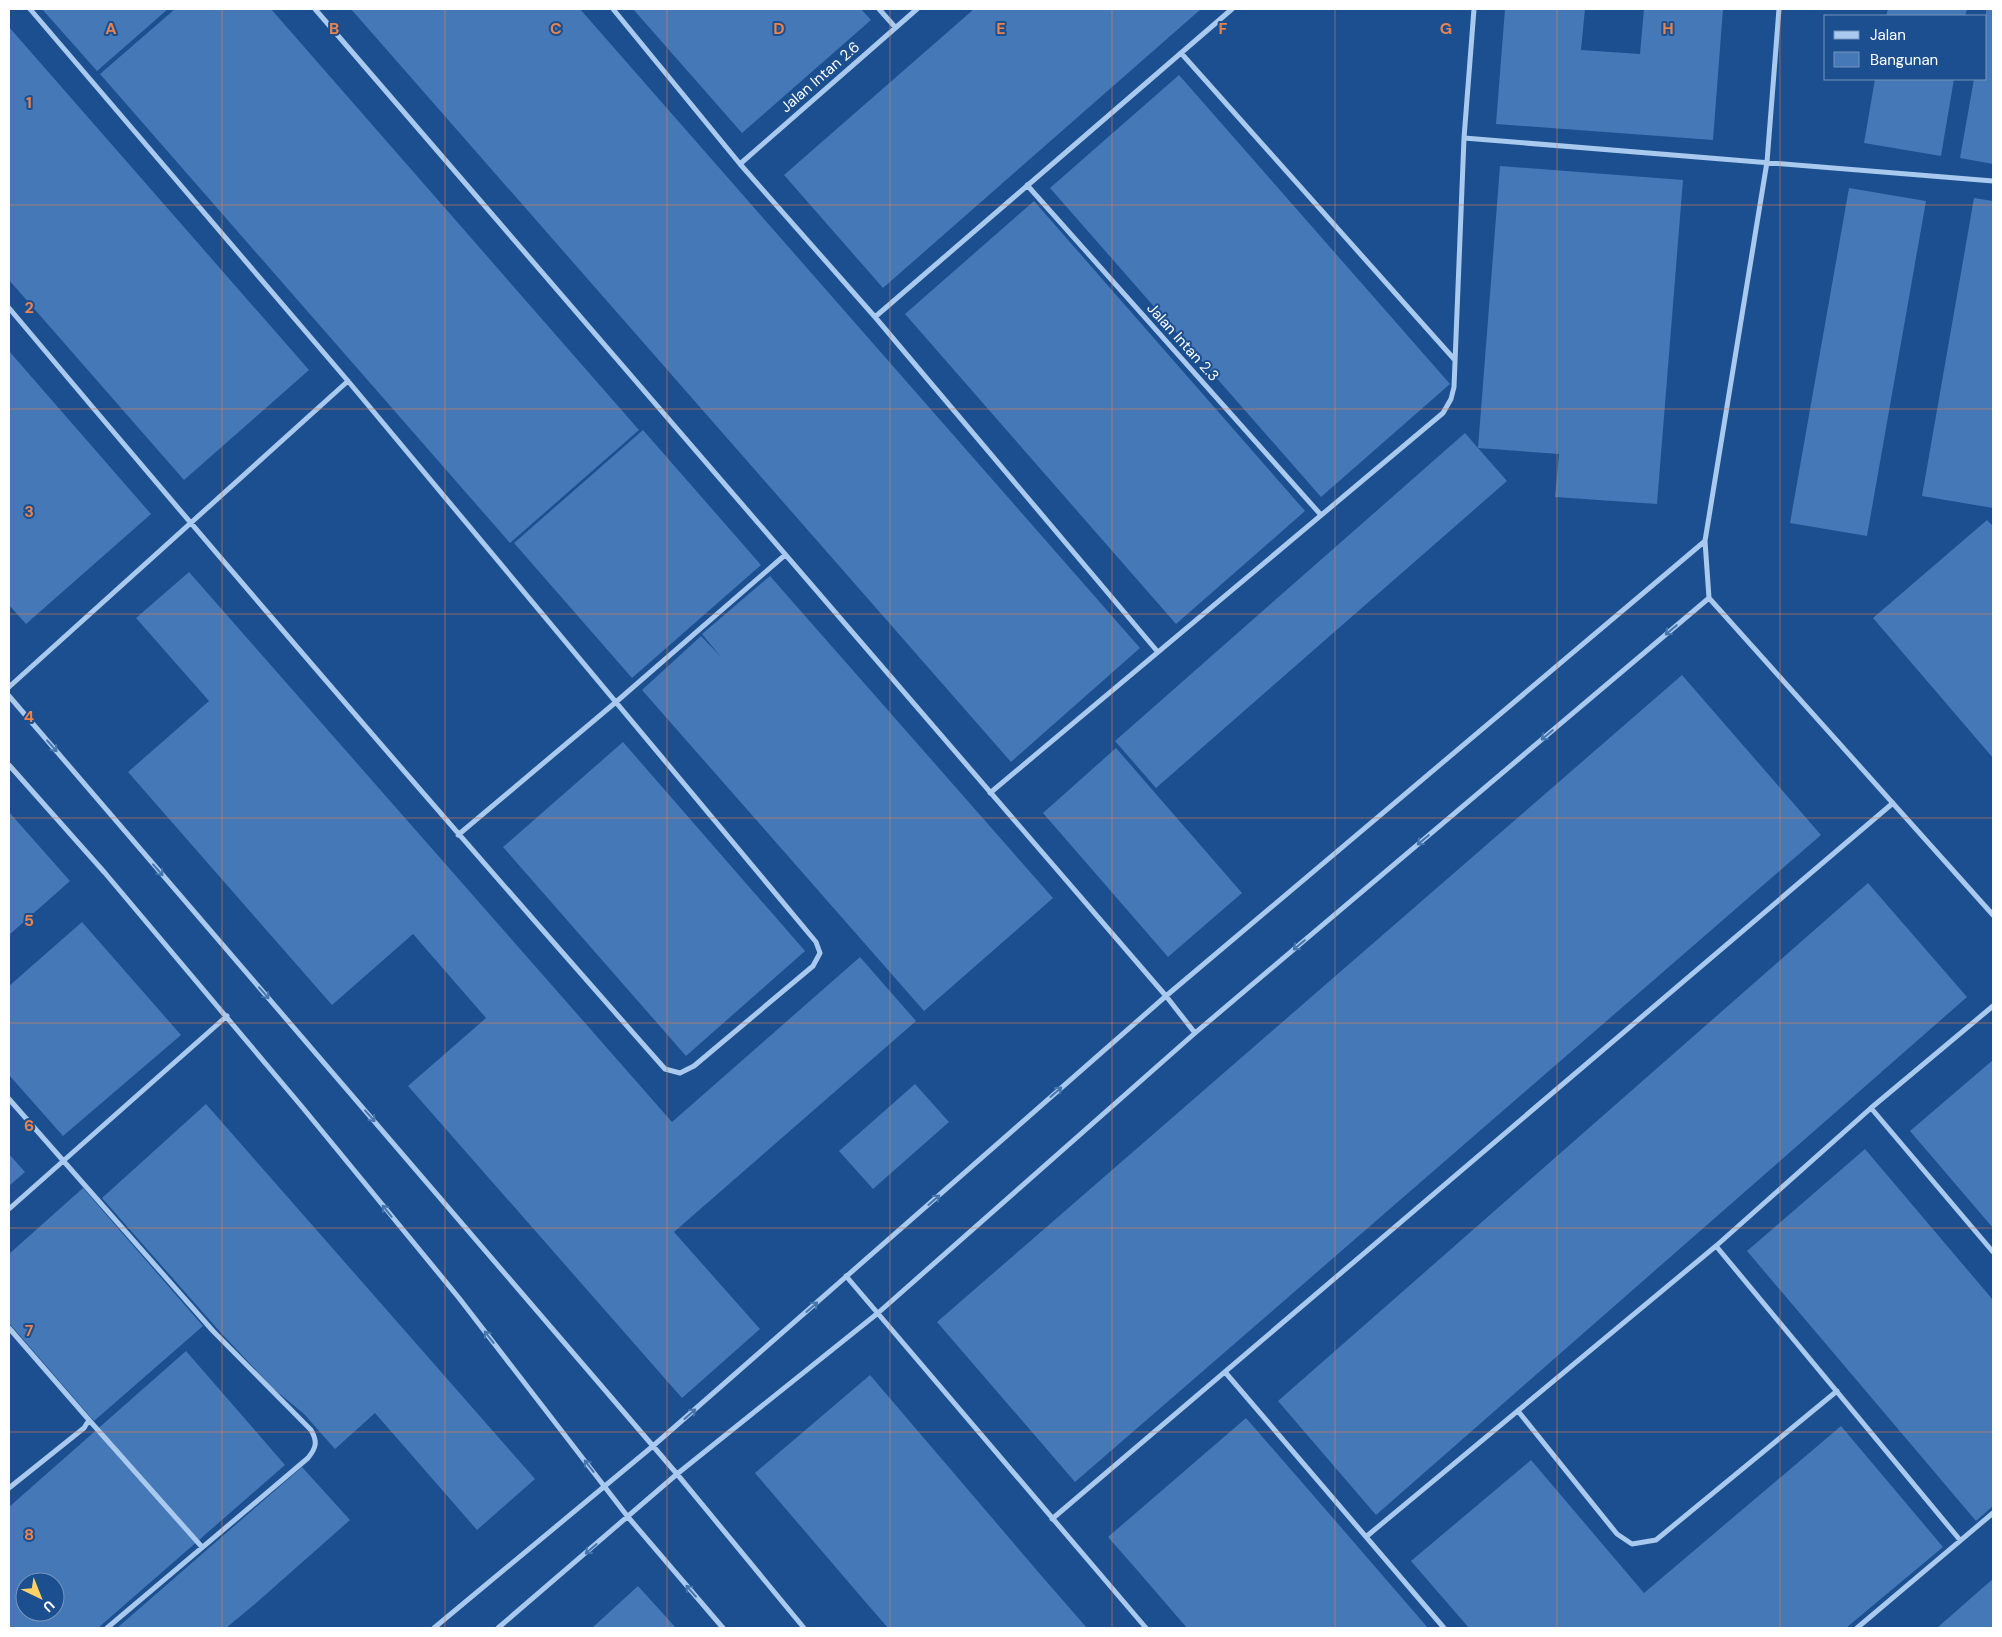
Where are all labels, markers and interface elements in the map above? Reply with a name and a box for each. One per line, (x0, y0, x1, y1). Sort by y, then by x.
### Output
legend (1824, 15, 1987, 80)
text: A (105, 18, 117, 39)
text: B (329, 18, 339, 39)
text: C (550, 18, 562, 39)
text: D (773, 18, 785, 39)
text: E (996, 18, 1006, 39)
text: F (1219, 18, 1228, 39)
text: G (1440, 18, 1452, 39)
text: H (1662, 18, 1674, 39)
text: Jalan (1870, 25, 1906, 45)
street label: Jalan Intan 2.6 (776, 37, 864, 117)
text: Bangunan (1870, 50, 1938, 70)
text: 1 (26, 92, 32, 113)
text: 2 (24, 297, 34, 318)
street label: Jalan Intan 2.3 (1142, 299, 1224, 385)
text: 3 (24, 501, 34, 522)
one-way arrow (1665, 624, 1678, 635)
text: 4 (24, 706, 34, 727)
one-way arrow (1541, 729, 1554, 741)
one-way arrow (46, 740, 58, 753)
one-way arrow (1417, 834, 1430, 846)
one-way arrow (152, 863, 164, 876)
text: 5 (24, 910, 34, 931)
one-way arrow (1293, 939, 1306, 951)
one-way arrow (258, 986, 269, 999)
one-way arrow (1050, 1087, 1063, 1098)
one-way arrow (364, 1109, 375, 1122)
text: 6 (24, 1115, 34, 1136)
one-way arrow (928, 1194, 941, 1205)
one-way arrow (382, 1204, 393, 1217)
one-way arrow (805, 1301, 818, 1312)
text: 7 (25, 1320, 34, 1341)
one-way arrow (484, 1331, 495, 1344)
one-way arrow (683, 1408, 696, 1419)
one-way arrow (583, 1460, 594, 1473)
text: 8 (24, 1524, 34, 1545)
one-way arrow (584, 1543, 597, 1555)
north arrow (15, 1572, 65, 1622)
one-way arrow (686, 1585, 697, 1598)
text: U (39, 1597, 59, 1616)

